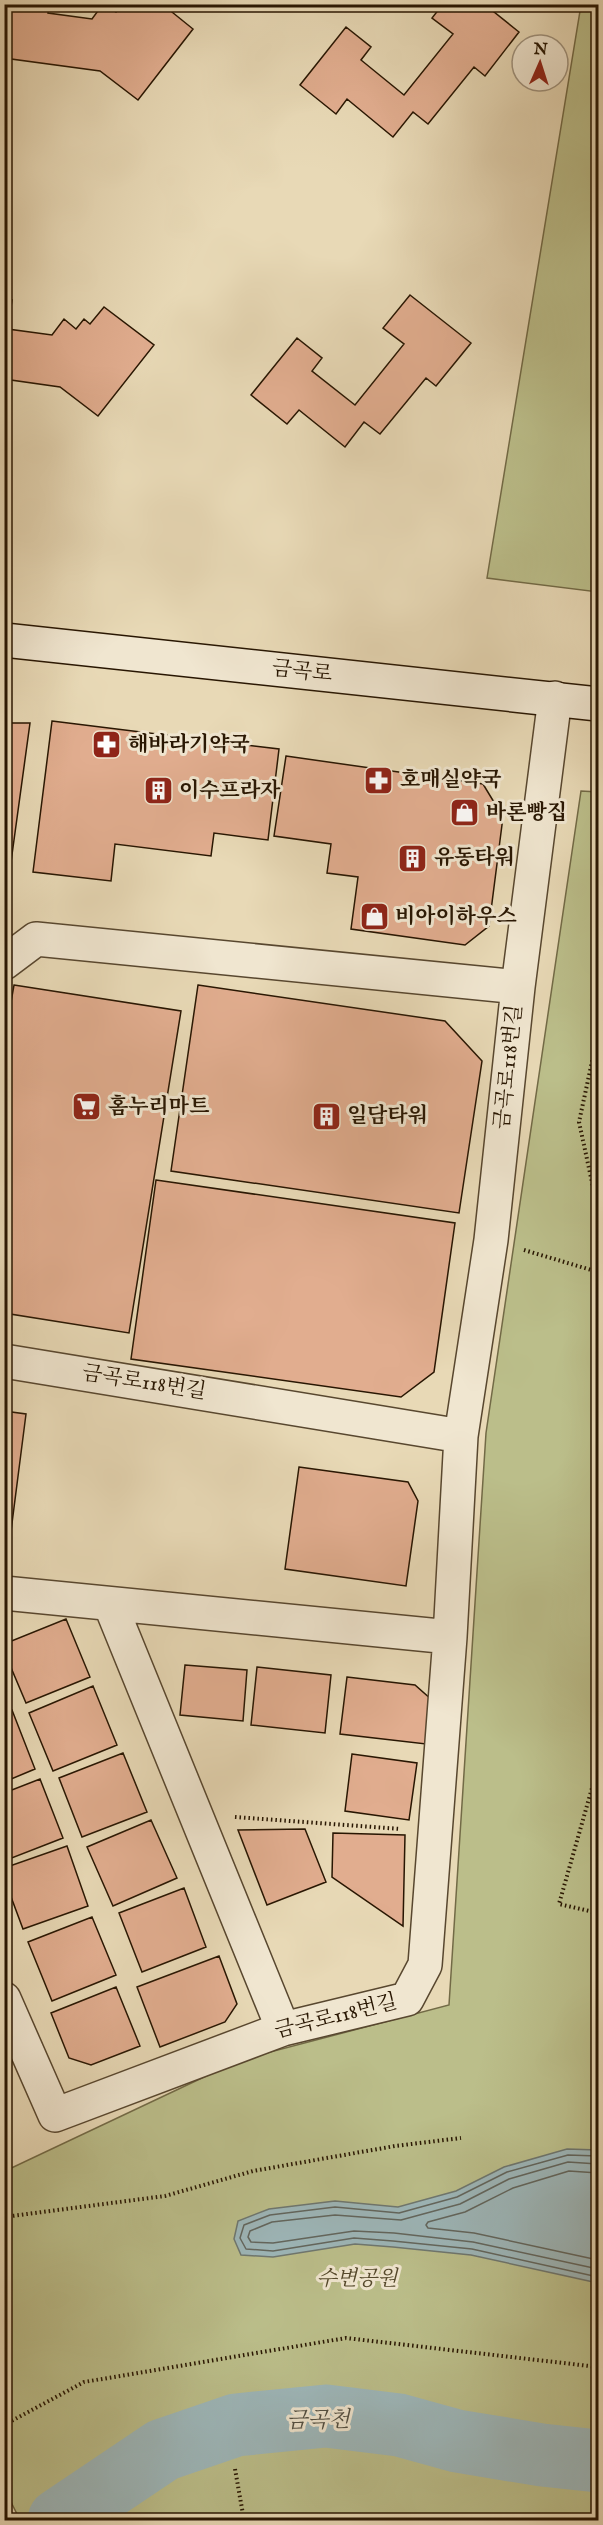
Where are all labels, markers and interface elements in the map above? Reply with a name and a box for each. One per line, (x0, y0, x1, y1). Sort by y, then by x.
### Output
north arrow (510, 33, 570, 93)
text: N (532, 40, 548, 60)
street label: 금곡로 (270, 655, 334, 689)
pharmacy icon: 해바라기약국 (91, 729, 123, 761)
place label: 해바라기약국 (128, 732, 250, 759)
pharmacy icon: 호매실약국 (363, 764, 395, 796)
place label: 호매실약국 (400, 767, 501, 794)
building icon: 이수프라자 (142, 775, 174, 807)
place label: 이수프라자 (179, 778, 281, 805)
shop icon: 바론빵집 (449, 797, 481, 829)
place label: 바론빵집 (486, 800, 567, 827)
building icon: 유동타워 (397, 842, 429, 874)
place label: 유동타워 (434, 845, 515, 872)
shop icon: 비아이하우스 (358, 901, 390, 933)
place label: 비아이하우스 (395, 904, 517, 931)
street label: 금곡로118번길 (489, 1003, 529, 1131)
supermarket icon: 홈누리마트 (71, 1091, 103, 1123)
place label: 홈누리마트 (108, 1094, 209, 1121)
building icon: 일담타워 (310, 1100, 342, 1132)
place label: 일담타워 (347, 1103, 428, 1130)
street label: 금곡로118번길 (80, 1360, 208, 1406)
street label: 금곡로118번길 (272, 1989, 400, 2045)
park label: 수변공원 (316, 2266, 399, 2293)
water label: 금곡천 (286, 2406, 352, 2436)

